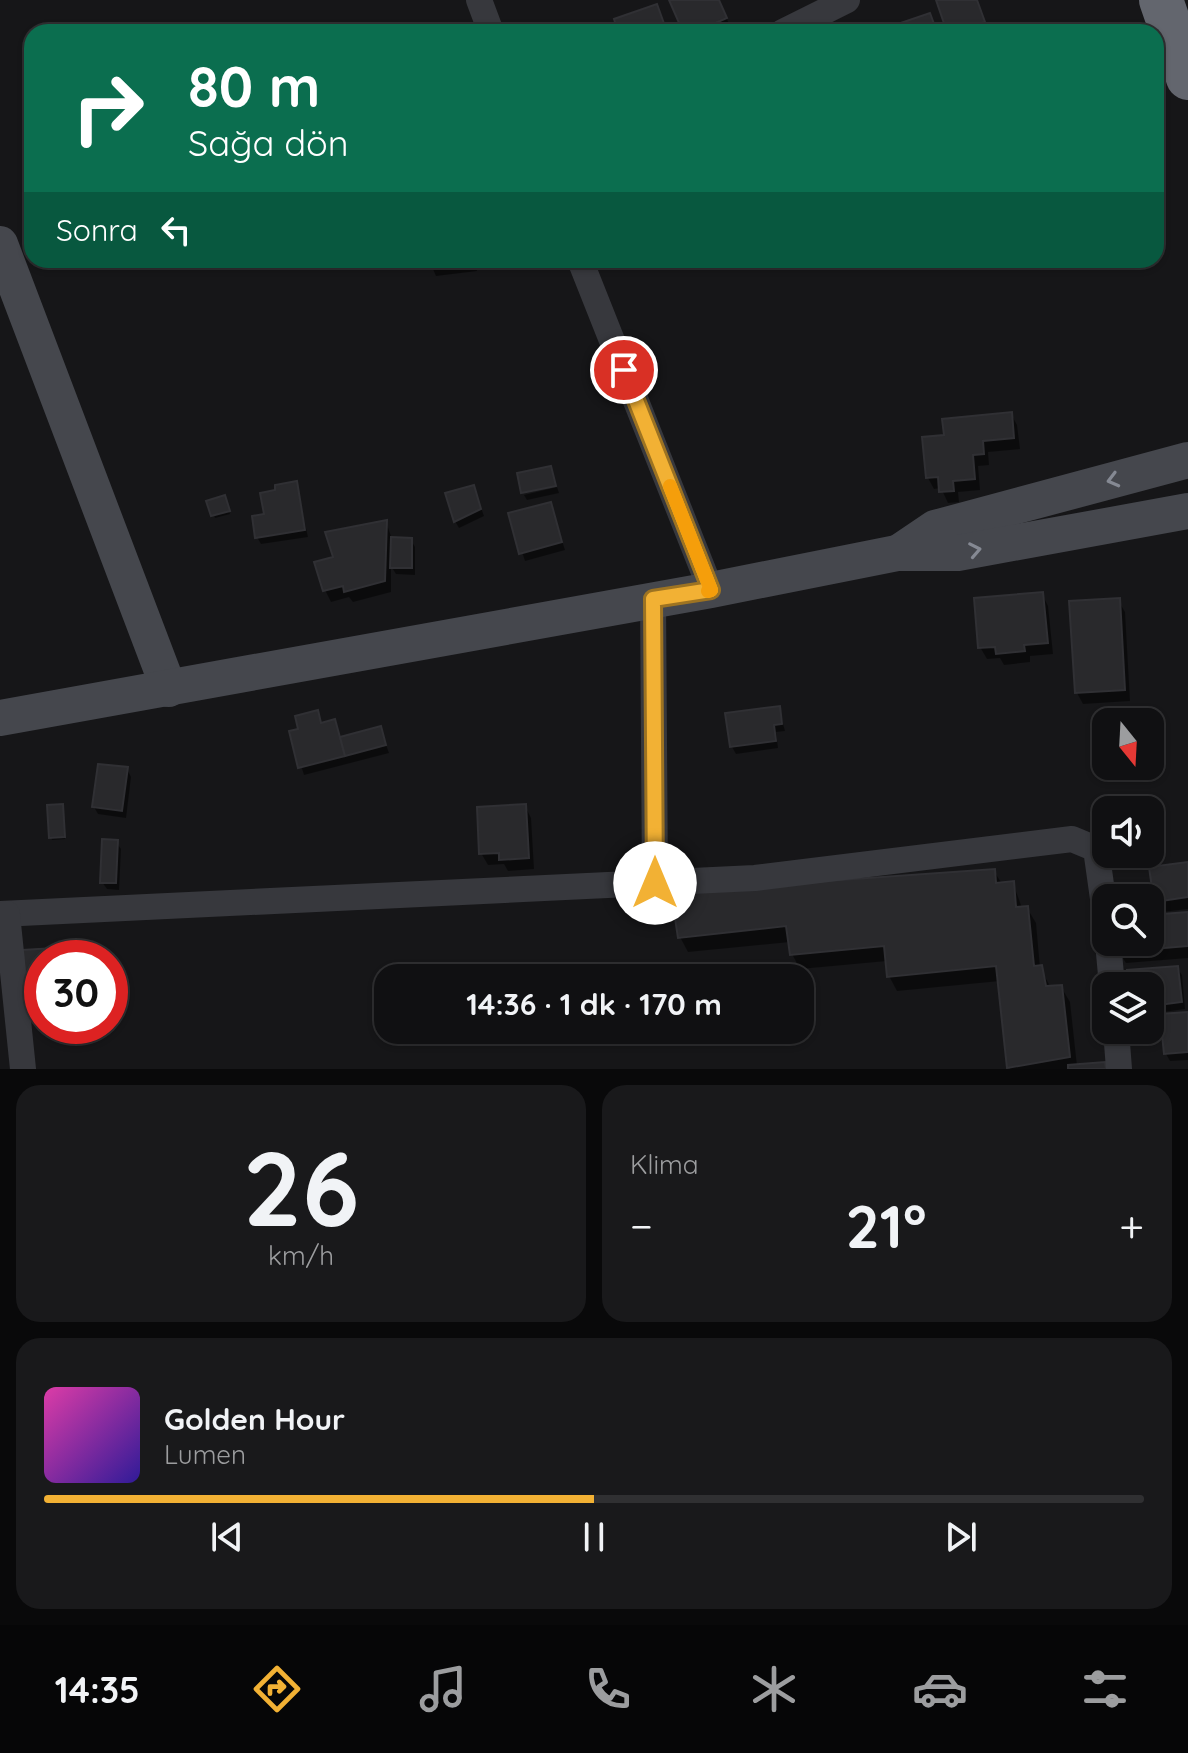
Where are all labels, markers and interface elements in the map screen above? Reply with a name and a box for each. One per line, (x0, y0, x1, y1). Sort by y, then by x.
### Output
text: 80 m (188, 51, 320, 121)
icon: right (56, 56, 160, 160)
text: Sağa dön (188, 120, 349, 165)
icon: left (154, 208, 198, 252)
text: Sonra (56, 211, 138, 249)
pin (590, 336, 658, 404)
icon: arrive (602, 348, 646, 392)
one-way arrow (1106, 471, 1120, 488)
one-way arrow (968, 542, 982, 559)
north arrow (1092, 708, 1164, 780)
map controls (1092, 708, 1164, 1044)
button: sound (1092, 796, 1164, 868)
position arrow (613, 841, 697, 925)
button: search (1092, 884, 1164, 956)
speed limit sign: 30 (24, 940, 128, 1044)
button: layers (1092, 972, 1164, 1044)
text: 14:36 · 1 dk · 170 m (466, 985, 722, 1023)
text: 26 (243, 1122, 359, 1252)
text: Klima (630, 1148, 699, 1181)
text: 21° (846, 1188, 927, 1263)
text: − (630, 1198, 653, 1253)
text: + (1119, 1198, 1144, 1253)
text: km/h (268, 1239, 334, 1272)
text: Golden Hour (164, 1400, 345, 1438)
text: Lumen (164, 1438, 246, 1471)
icon: previous (205, 1515, 249, 1559)
icon: pause (572, 1515, 616, 1559)
icon: next (939, 1515, 983, 1559)
icon: directions (249, 1661, 305, 1717)
icon: music (415, 1661, 471, 1717)
icon: phone (580, 1661, 636, 1717)
icon: climate (746, 1661, 802, 1717)
icon: car (912, 1661, 968, 1717)
icon: filters (1077, 1661, 1133, 1717)
text: 14:35 (55, 1667, 140, 1712)

